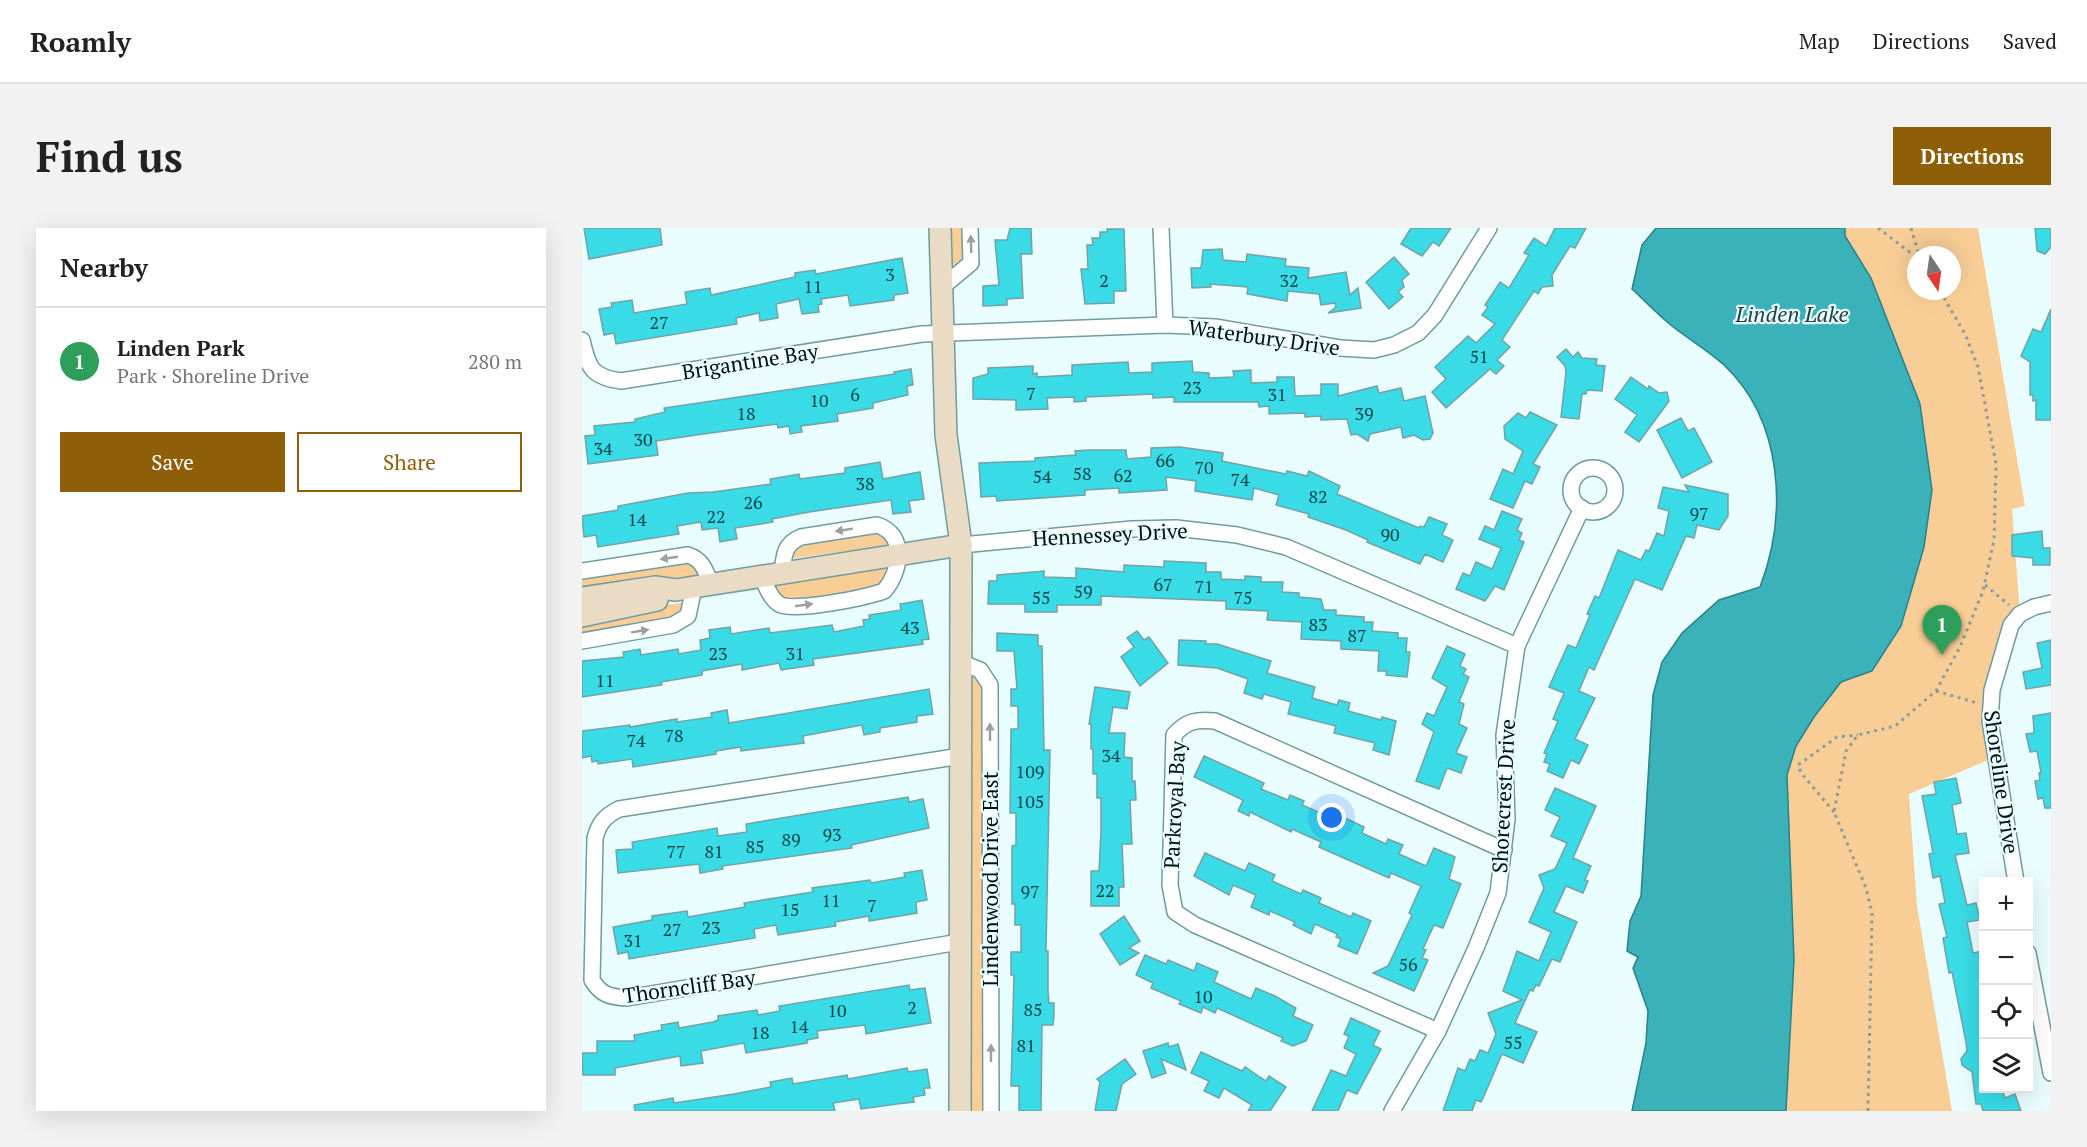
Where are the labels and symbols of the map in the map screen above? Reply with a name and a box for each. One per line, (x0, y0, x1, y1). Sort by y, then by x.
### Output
one-way arrow (966, 235, 975, 254)
north arrow (1907, 246, 1961, 300)
house number: 3 (885, 262, 895, 286)
house number: 2 (1099, 268, 1109, 292)
house number: 32 (1279, 268, 1299, 292)
house number: 11 (803, 274, 823, 298)
water label: Linden Lake (1734, 299, 1849, 328)
house number: 27 (649, 310, 669, 334)
street label: Waterbury Drive (1186, 312, 1342, 362)
street label: Brigantine Bay (680, 336, 821, 386)
house number: 51 (1469, 344, 1489, 368)
house number: 23 (1182, 375, 1202, 399)
house number: 7 (1026, 381, 1036, 405)
house number: 6 (850, 382, 860, 406)
house number: 31 (1267, 382, 1287, 406)
house number: 10 (809, 388, 829, 412)
house number: 18 (736, 401, 756, 425)
house number: 39 (1354, 401, 1374, 425)
house number: 30 (633, 427, 653, 451)
house number: 34 (593, 436, 613, 460)
house number: 66 (1155, 448, 1175, 472)
house number: 70 (1194, 455, 1214, 479)
house number: 58 (1072, 461, 1092, 485)
house number: 62 (1113, 463, 1133, 487)
house number: 54 (1032, 464, 1052, 488)
house number: 74 (1230, 467, 1250, 491)
house number: 38 (855, 471, 875, 495)
house number: 82 (1308, 484, 1328, 508)
house number: 26 (743, 490, 763, 514)
house number: 97 (1689, 501, 1709, 525)
house number: 22 (706, 504, 726, 528)
house number: 14 (627, 507, 647, 531)
street label: Hennessey Drive (1032, 516, 1188, 552)
house number: 90 (1380, 522, 1400, 546)
one-way arrow (834, 526, 853, 535)
one-way arrow (660, 553, 679, 562)
house number: 67 (1153, 572, 1173, 596)
house number: 71 (1194, 574, 1214, 598)
house number: 59 (1073, 579, 1093, 603)
house number: 55 (1031, 585, 1051, 609)
house number: 75 (1233, 585, 1253, 609)
one-way arrow (795, 601, 814, 610)
pin: 1 (1922, 606, 1962, 655)
house number: 83 (1308, 612, 1328, 636)
house number: 43 (900, 615, 920, 639)
house number: 87 (1347, 623, 1367, 647)
one-way arrow (630, 626, 649, 635)
house number: 23 (708, 641, 728, 665)
house number: 31 (785, 641, 805, 665)
house number: 11 (595, 668, 615, 692)
street label: Shoreline Drive (1978, 708, 2026, 856)
street label: Shorecrest Drive (1485, 718, 1521, 874)
one-way arrow (985, 722, 995, 741)
house number: 78 (664, 723, 684, 747)
house number: 74 (626, 728, 646, 752)
street label: Parkroyal Bay (1157, 740, 1191, 870)
house number: 34 (1101, 743, 1121, 767)
house number: 109 (1016, 759, 1044, 783)
street label: Lindenwood Drive East (976, 771, 1004, 986)
house number: 105 (1016, 789, 1044, 813)
your location (1317, 803, 1346, 832)
house number: 93 (822, 822, 842, 846)
house number: 89 (781, 827, 801, 851)
house number: 85 (745, 834, 765, 858)
house number: 77 (666, 839, 686, 863)
house number: 81 (704, 839, 724, 863)
house number: 22 (1095, 878, 1115, 902)
house number: 97 (1020, 879, 1040, 903)
house number: 11 (821, 888, 841, 912)
house number: 7 (867, 893, 877, 917)
house number: 15 (780, 897, 800, 921)
house number: 23 (701, 915, 721, 939)
house number: 27 (662, 917, 682, 941)
house number: 31 (623, 928, 643, 952)
house number: 56 (1398, 952, 1418, 976)
street label: Thorncliff Bay (621, 963, 757, 1009)
house number: 10 (1193, 984, 1213, 1008)
house number: 2 (907, 995, 917, 1019)
house number: 85 (1023, 997, 1043, 1021)
house number: 10 (827, 998, 847, 1022)
house number: 14 (789, 1014, 809, 1038)
house number: 18 (750, 1020, 770, 1044)
house number: 55 (1503, 1030, 1523, 1054)
house number: 81 (1016, 1033, 1036, 1057)
one-way arrow (986, 1043, 996, 1062)

